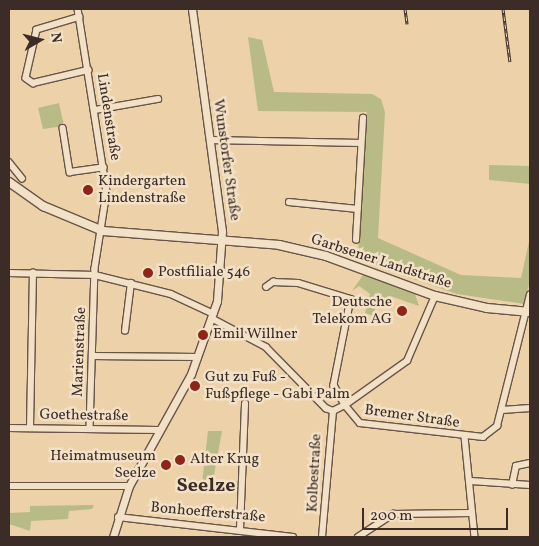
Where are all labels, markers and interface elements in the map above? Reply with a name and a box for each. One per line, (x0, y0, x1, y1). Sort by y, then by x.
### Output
north arrow (15, 15, 65, 65)
text: N (45, 31, 65, 44)
street label: Lindenstraße (92, 72, 124, 162)
street label: Wunstorfer Straße (209, 98, 243, 222)
place label: Kindergarten Lindenstraße (98, 172, 186, 207)
marker: Kindergarten Lindenstraße (82, 184, 94, 196)
street label: Garbsener Landstraße (309, 231, 453, 293)
place label: Postfiliale 546 (158, 264, 250, 282)
marker: Postfiliale 546 (142, 267, 154, 279)
place label: Deutsche Telekom AG (312, 293, 392, 328)
marker: Deutsche Telekom AG (396, 305, 408, 317)
street label: Marienstraße (69, 307, 91, 397)
place label: Emil Willner (213, 326, 298, 344)
marker: Emil Willner (197, 329, 209, 341)
place label: Gut zu Fuß - Fußpflege - Gabi Palm (205, 368, 351, 403)
marker: Gut zu Fuß - Fußpflege - Gabi Palm (189, 380, 201, 392)
street label: Bremer Straße (363, 401, 461, 433)
street label: Goethestraße (39, 406, 129, 426)
street label: Kolbestraße (304, 433, 326, 513)
place label: Heimatmuseum Seelze (50, 447, 156, 482)
place label: Alter Krug (190, 451, 259, 469)
marker: Alter Krug (174, 454, 186, 466)
marker: Heimatmuseum Seelze (160, 459, 172, 471)
district label: Seelze (177, 474, 235, 498)
scale bar (364, 498, 510, 530)
street label: Bonhoefferstraße (150, 499, 266, 527)
text: 200 m (370, 506, 413, 527)

